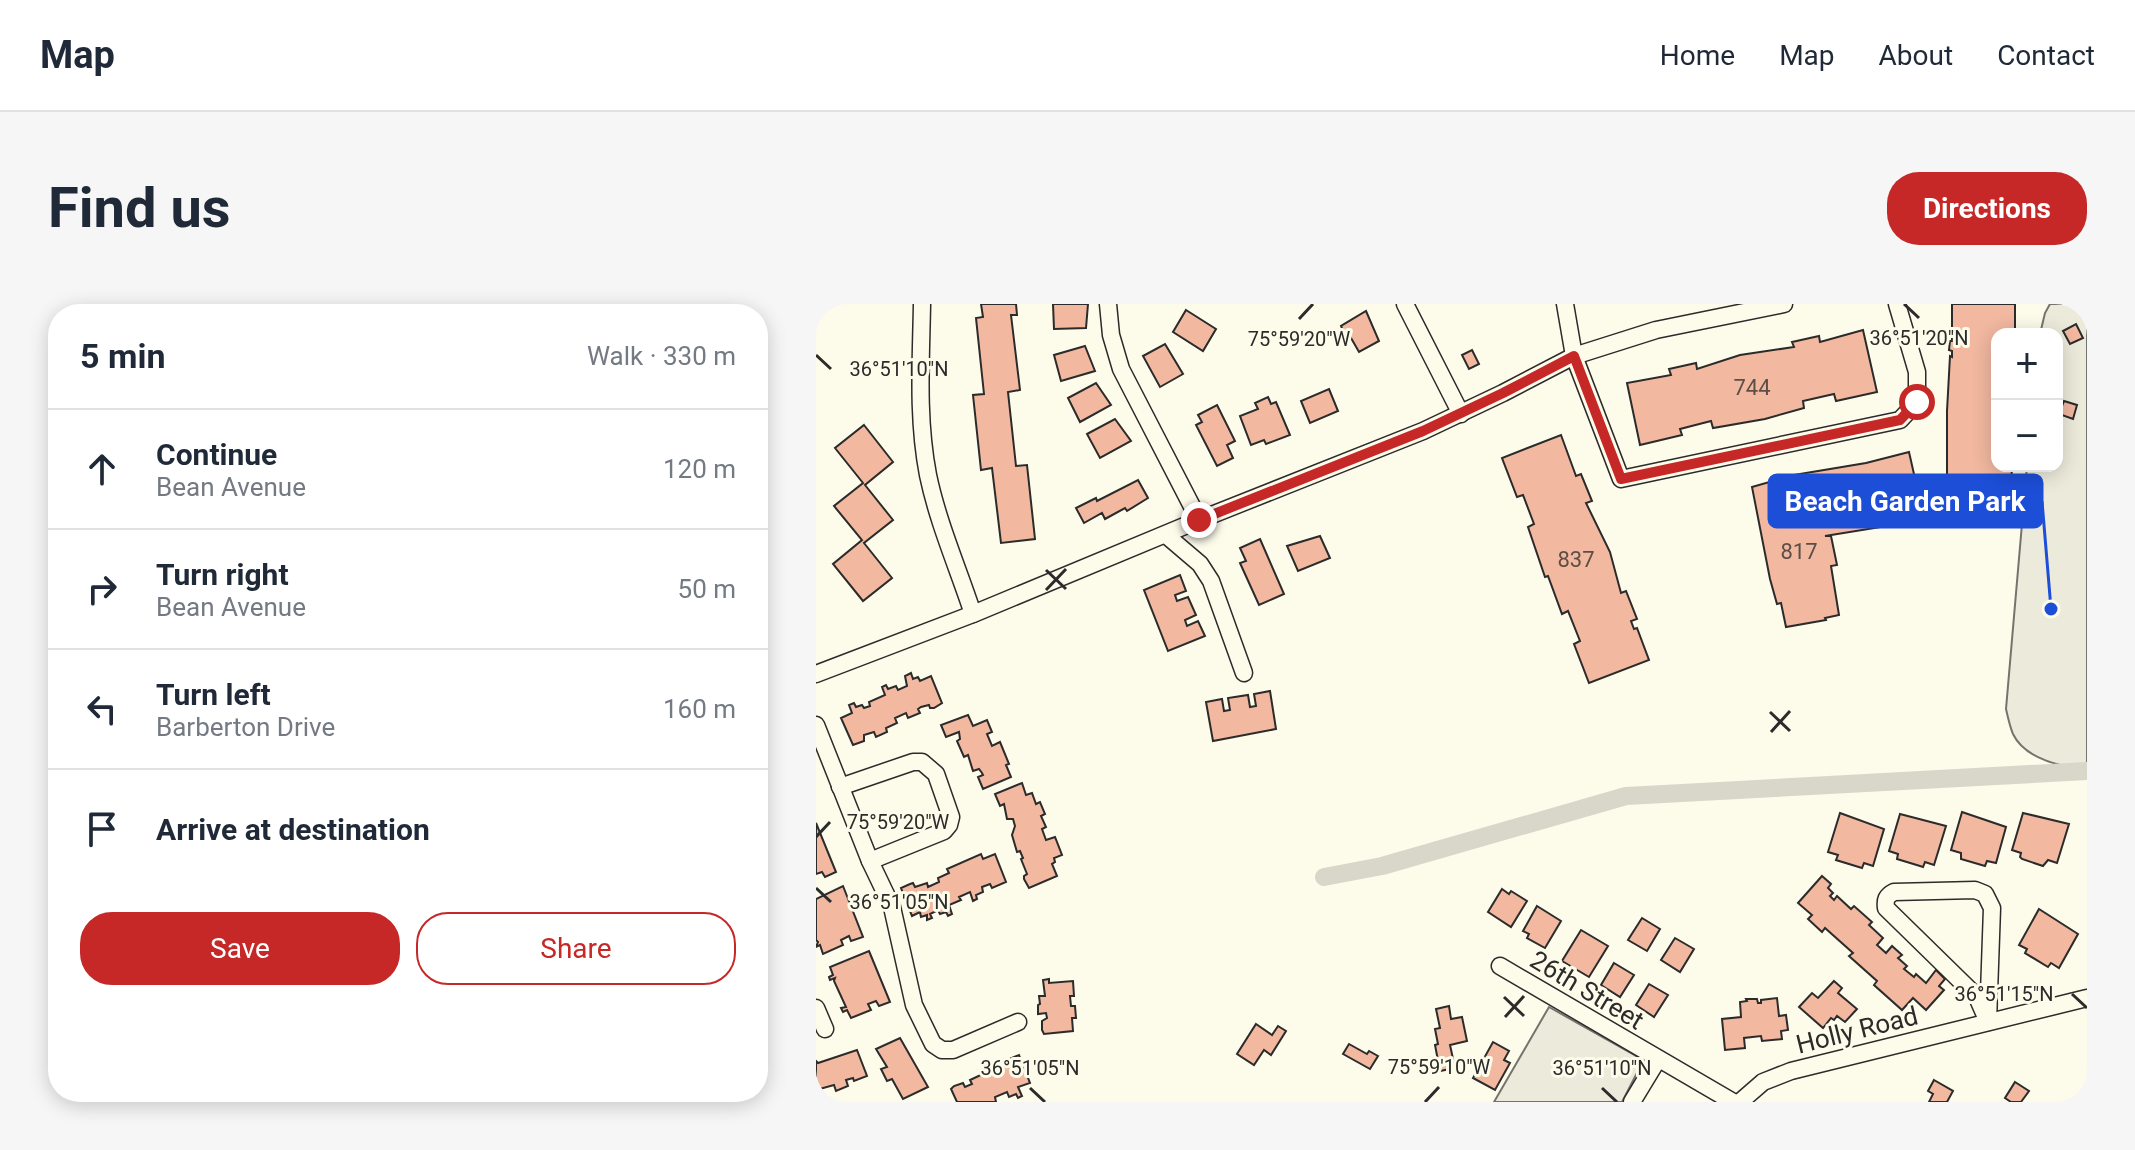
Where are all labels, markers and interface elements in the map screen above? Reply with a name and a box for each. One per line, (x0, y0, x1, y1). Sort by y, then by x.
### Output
text: Map (40, 33, 115, 77)
text: Home (1660, 39, 1735, 72)
text: Map (1779, 39, 1835, 72)
text: About (1879, 39, 1953, 72)
text: Contact (1997, 39, 2095, 72)
button: Directions (1887, 172, 2087, 245)
text: Find us (48, 175, 231, 241)
text: 36°51'20"N (1869, 326, 1969, 350)
text: 75°59'20"W (1248, 327, 1351, 351)
map controls (1991, 328, 2063, 472)
button: + (1991, 328, 2063, 400)
text: 5 min (80, 336, 165, 376)
text: Walk · 330 m (587, 341, 736, 371)
text: 36°51'10"N (849, 357, 949, 381)
house number: 744 (1733, 375, 1771, 400)
route start (1899, 384, 1935, 420)
button: − (1991, 400, 2063, 472)
text: Continue (156, 437, 277, 472)
icon: ahead (80, 447, 124, 491)
text: 120 m (663, 454, 736, 484)
text: Bean Avenue (156, 472, 306, 502)
callout: Beach Garden Park (1769, 475, 2042, 527)
text: Beach Garden Park (1785, 485, 2026, 518)
route end (1181, 502, 1217, 538)
house number: 817 (1780, 539, 1818, 564)
house number: 837 (1557, 547, 1595, 572)
text: Turn right (156, 557, 289, 592)
icon: right (80, 567, 124, 611)
text: 50 m (678, 574, 736, 604)
text: Bean Avenue (156, 592, 306, 622)
text: Turn left (156, 677, 271, 712)
icon: left (80, 687, 124, 731)
text: 160 m (663, 694, 736, 724)
text: Barberton Drive (156, 712, 335, 742)
icon: arrive (80, 807, 124, 851)
text: 75°59'20"W (847, 810, 950, 834)
text: Arrive at destination (156, 812, 430, 847)
text: 36°51'05"N (849, 890, 949, 914)
button: Save (80, 912, 400, 985)
button: Share (416, 912, 736, 985)
street label: 26th Street (1525, 944, 1649, 1036)
text: 36°51'15"N (1954, 982, 2054, 1006)
street label: Holly Road (1793, 1000, 1921, 1060)
text: 75°59'10"W (1388, 1055, 1491, 1079)
text: 36°51'05"N (980, 1056, 1080, 1080)
text: 36°51'10"N (1552, 1056, 1652, 1080)

